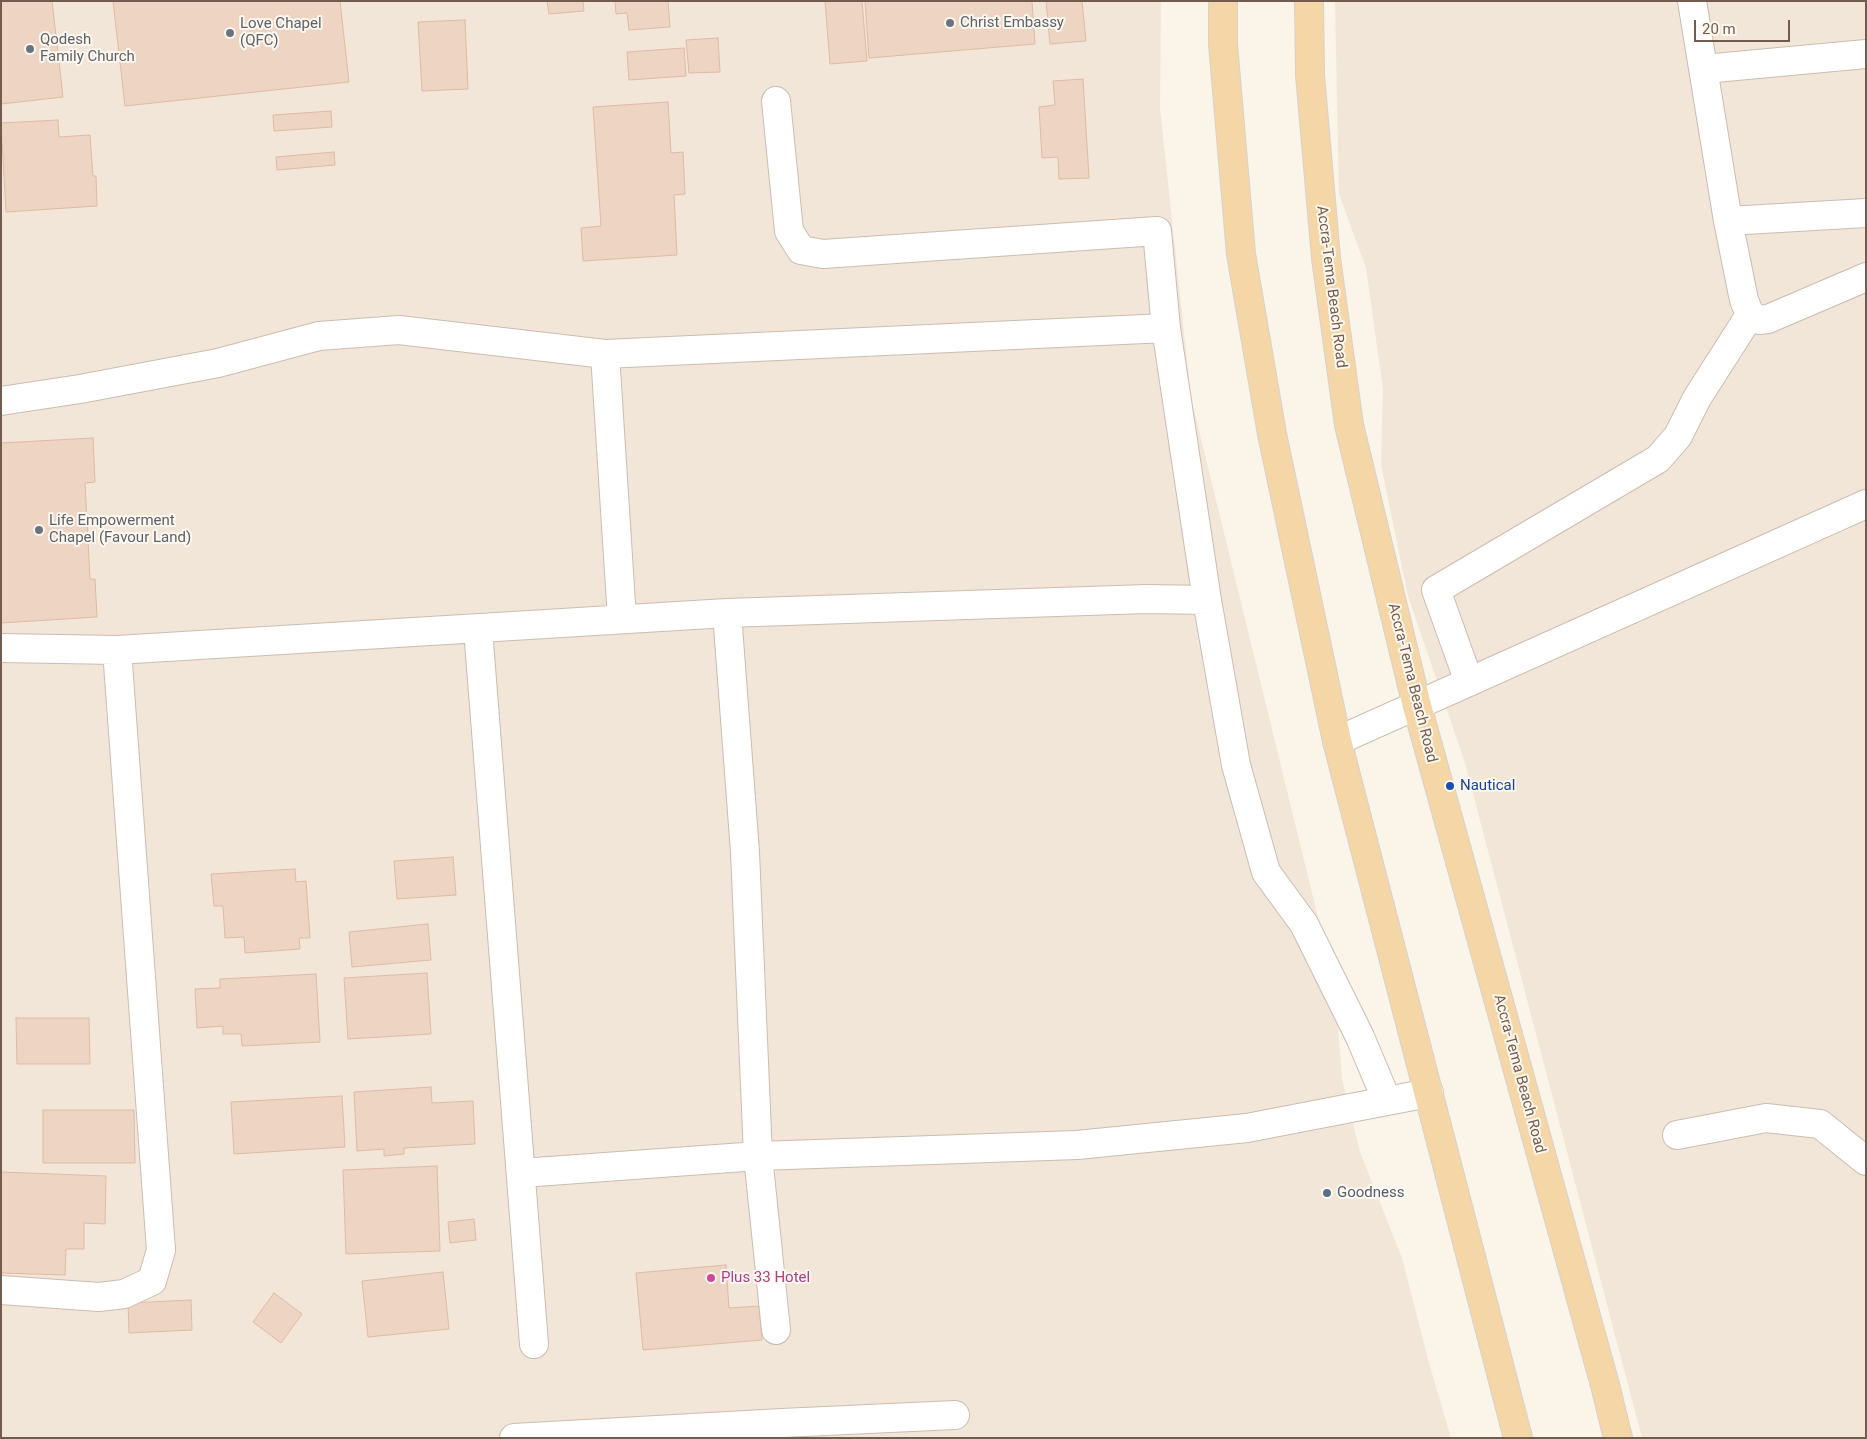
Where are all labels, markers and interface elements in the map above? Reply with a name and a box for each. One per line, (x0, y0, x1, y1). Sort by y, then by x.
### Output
scale bar (1697, 10, 1793, 42)
place label: Christ Embassy (960, 14, 1064, 32)
place label: Love Chapel (QFC) (240, 15, 322, 50)
marker: Christ Embassy (944, 17, 956, 29)
text: 20 m (1702, 20, 1736, 38)
marker: Love Chapel (QFC) (224, 27, 236, 39)
place label: Qodesh Family Church (40, 31, 135, 66)
marker: Qodesh Family Church (24, 43, 36, 55)
street label: Accra-Tema Beach Road (1312, 205, 1350, 369)
place label: Life Empowerment Chapel (Favour Land) (49, 512, 191, 547)
marker: Life Empowerment Chapel (Favour Land) (33, 524, 45, 536)
street label: Accra-Tema Beach Road (1383, 601, 1441, 765)
place label: Nautical (1460, 777, 1515, 795)
marker: Nautical (1444, 780, 1456, 792)
street label: Accra-Tema Beach Road (1489, 993, 1549, 1155)
place label: Goodness (1337, 1184, 1405, 1202)
marker: Goodness (1321, 1187, 1333, 1199)
place label: Plus 33 Hotel (721, 1269, 810, 1287)
marker: Plus 33 Hotel (705, 1272, 717, 1284)

